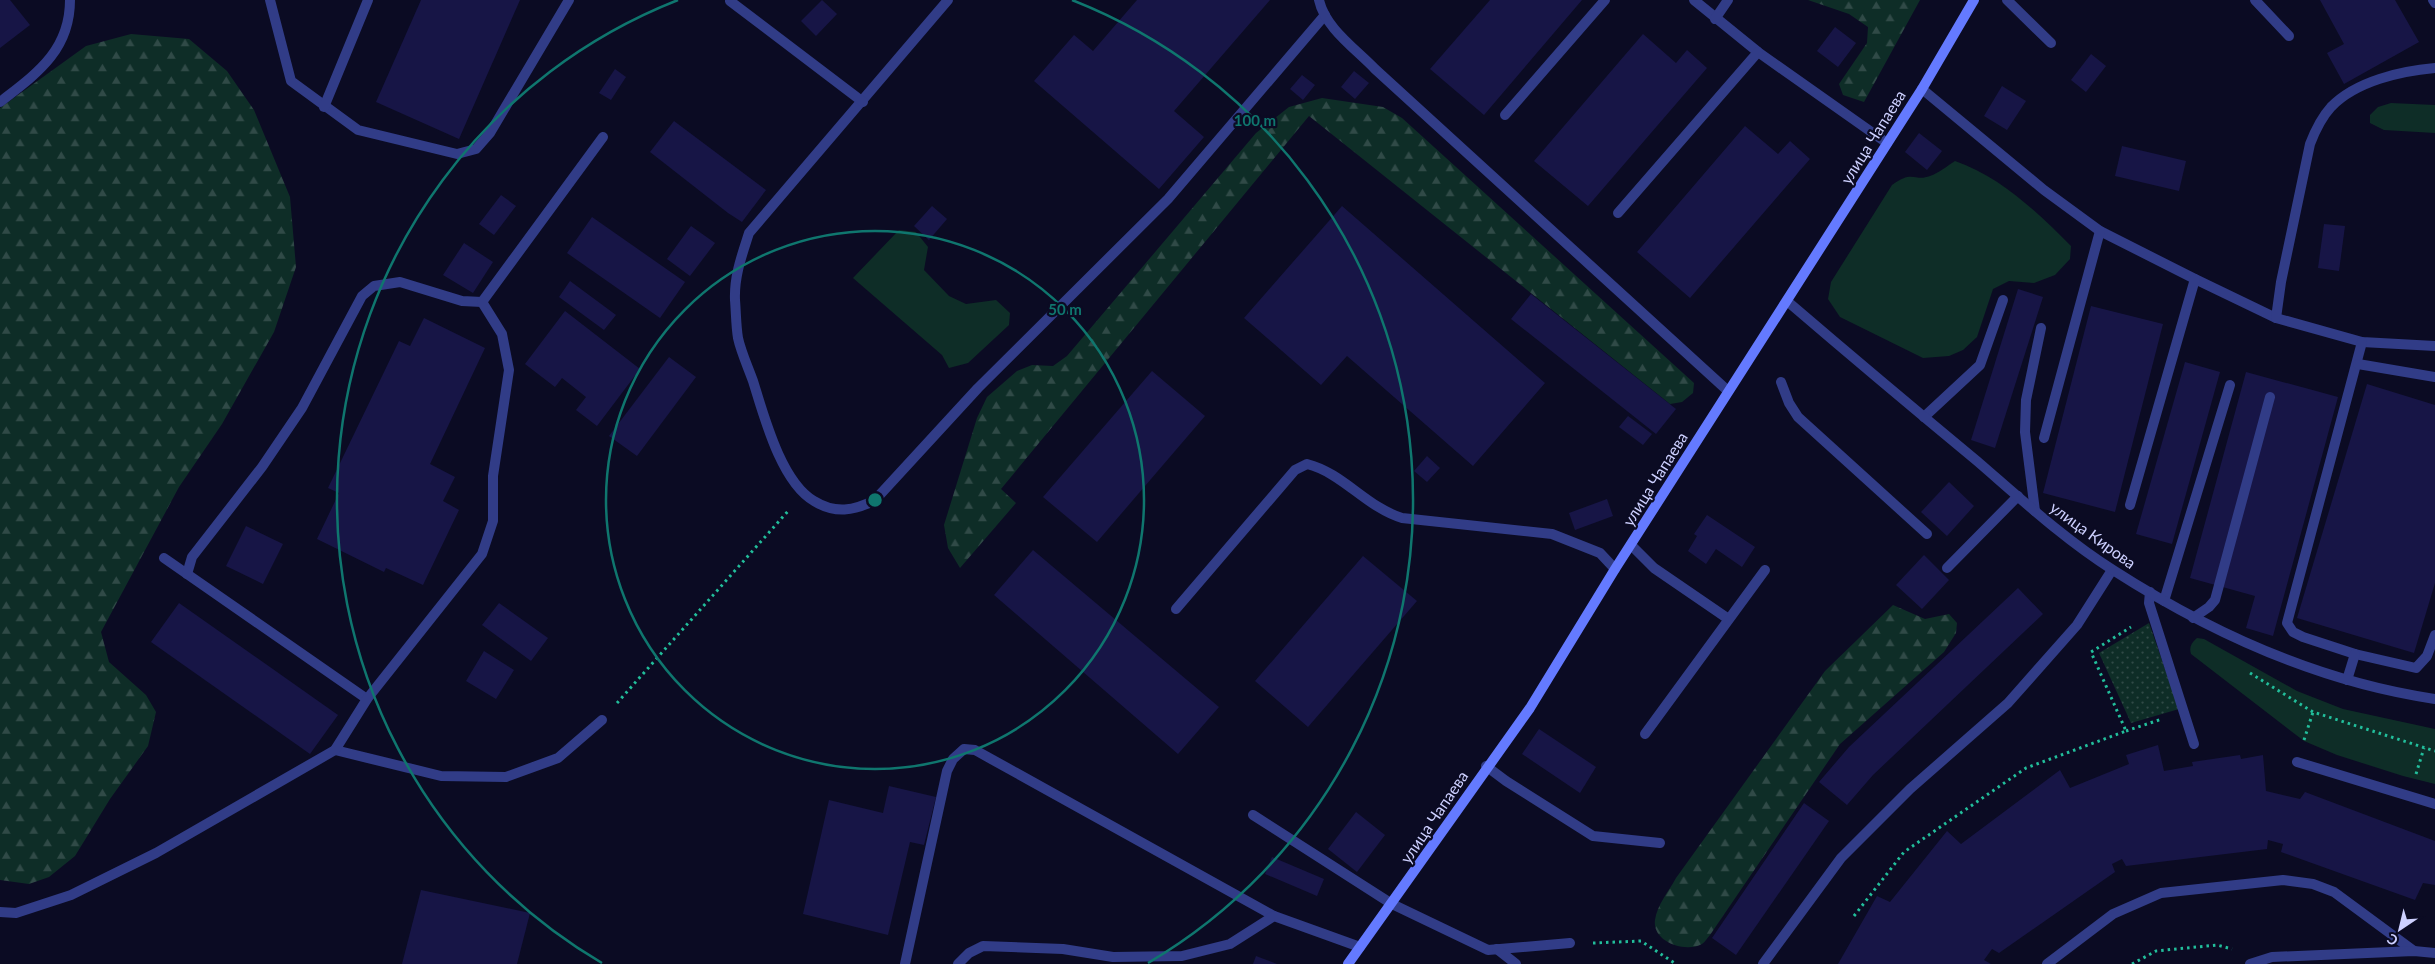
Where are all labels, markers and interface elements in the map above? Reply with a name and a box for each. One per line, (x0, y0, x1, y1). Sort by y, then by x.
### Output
street label: улица Чапаева (1836, 86, 1909, 187)
text: 100 m (1234, 111, 1276, 129)
text: 50 m (1048, 300, 1082, 318)
street label: улица Чапаева (1618, 428, 1691, 529)
centre of rings (866, 491, 884, 509)
street label: улица Кирова (2047, 497, 2140, 572)
street label: улица Чапаева (1396, 767, 1471, 867)
north arrow (2375, 904, 2425, 954)
text: С (2383, 930, 2401, 950)

